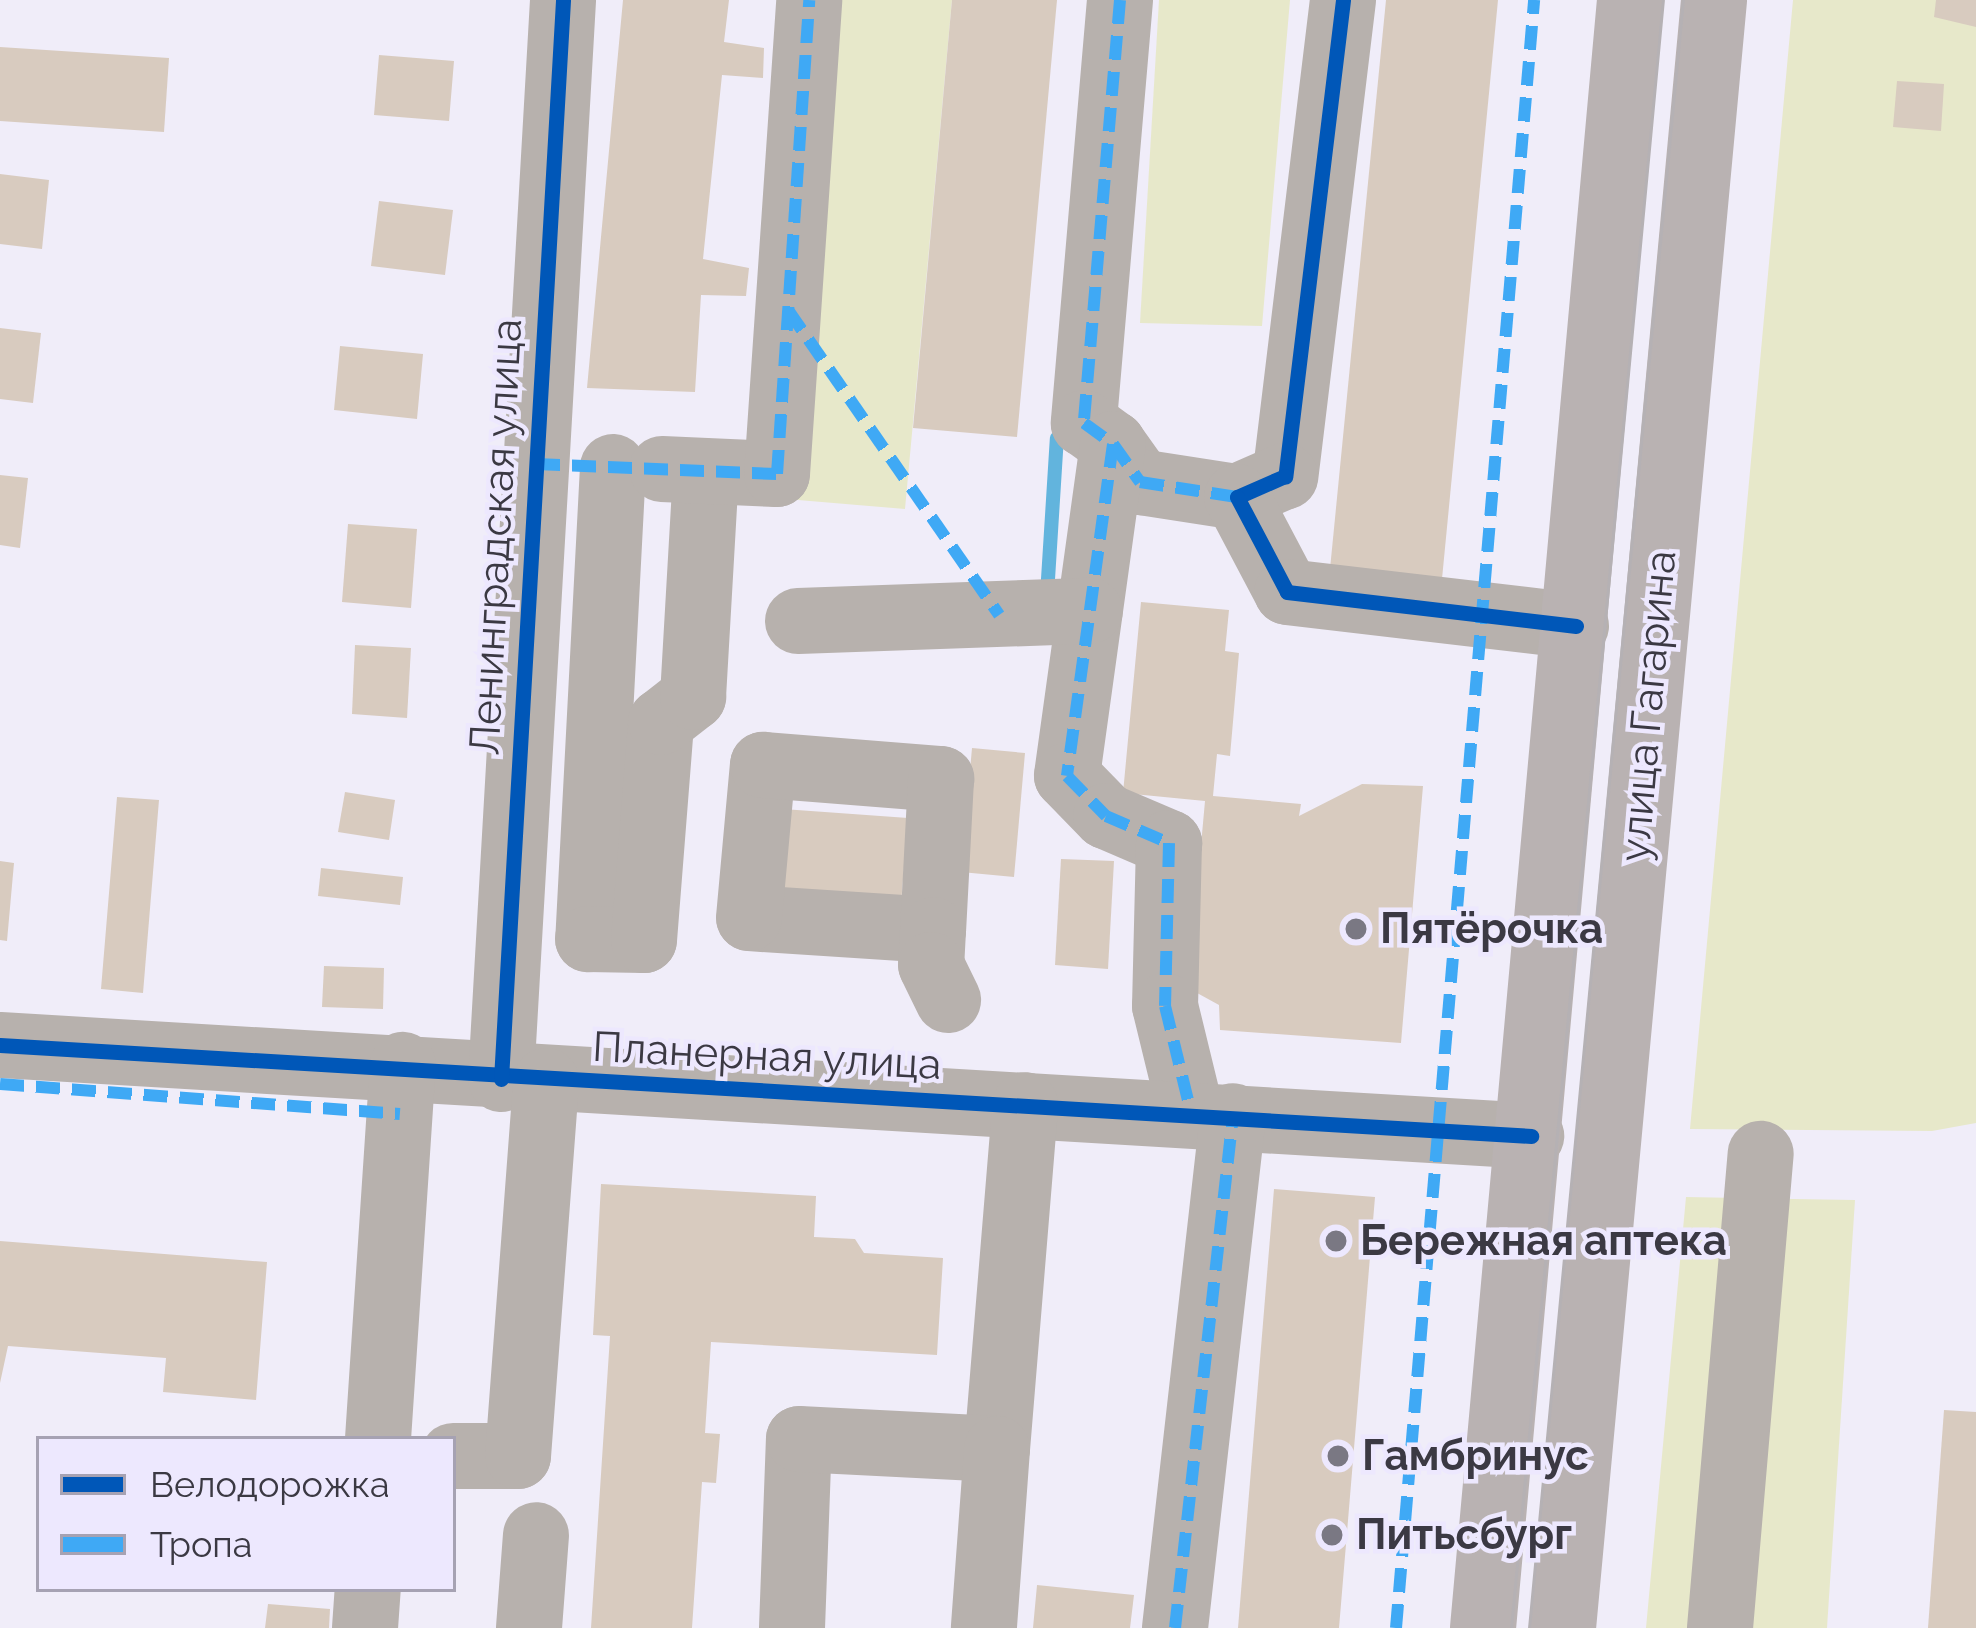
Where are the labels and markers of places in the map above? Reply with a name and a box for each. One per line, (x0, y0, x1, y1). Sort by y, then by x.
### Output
place label: Пятёрочка (1380, 904, 1603, 954)
marker: Пятёрочка (1343, 916, 1369, 942)
place label: Бережная аптека (1360, 1216, 1727, 1266)
marker: Бережная аптека (1323, 1228, 1349, 1254)
place label: Гамбринус (1362, 1431, 1589, 1481)
marker: Гамбринус (1325, 1443, 1351, 1469)
place label: Питьсбург (1356, 1510, 1572, 1560)
marker: Питьсбург (1319, 1522, 1345, 1548)

